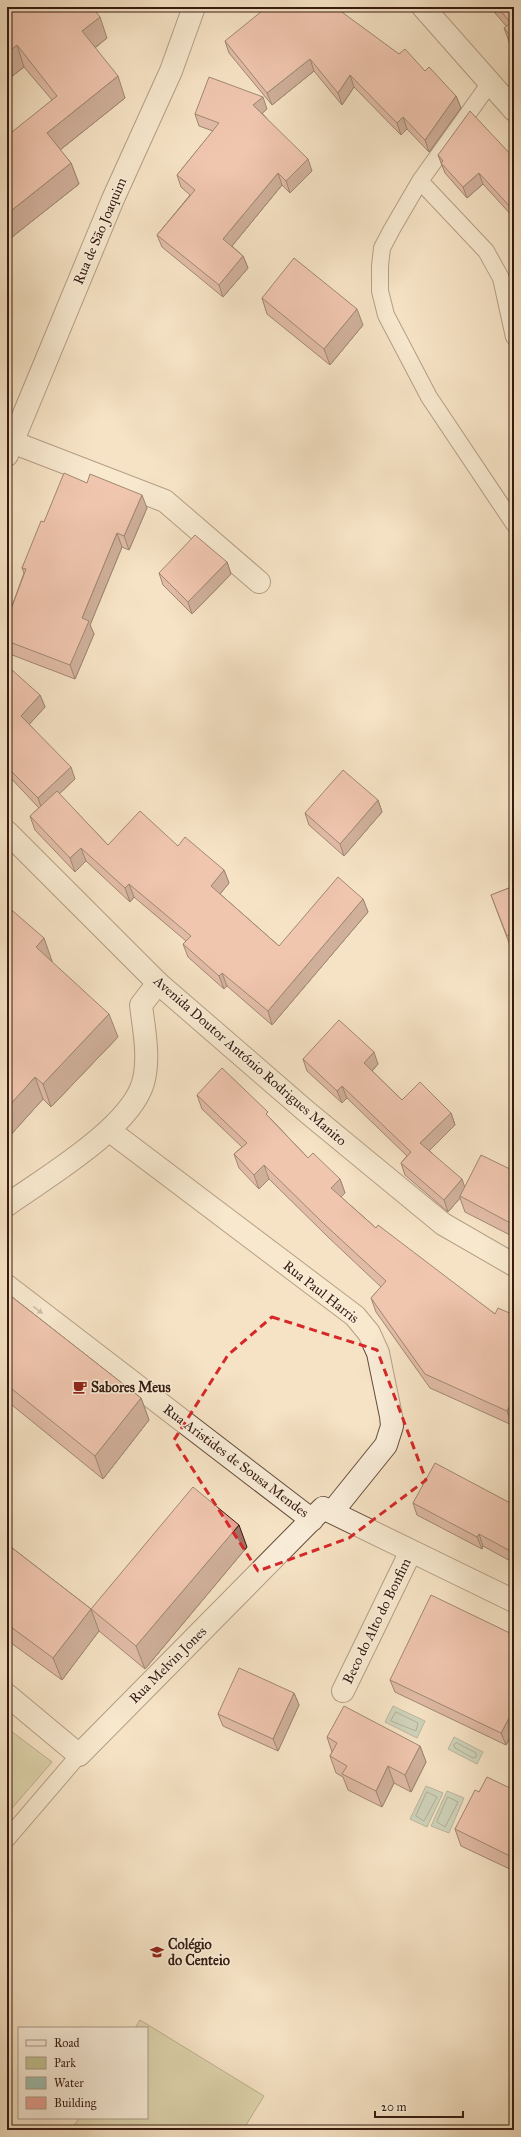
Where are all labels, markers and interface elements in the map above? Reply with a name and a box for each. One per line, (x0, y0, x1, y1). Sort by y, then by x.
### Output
street label: Rua de São Joaquim (70, 175, 131, 287)
street label: Avenida Doutor António Rodrigues Manito (149, 972, 350, 1149)
street label: Rua Paul Harris (280, 1257, 362, 1327)
one-way arrow (33, 1306, 43, 1314)
cafe icon: Sabores Meus (72, 1379, 88, 1395)
place label: Sabores Meus (91, 1379, 171, 1396)
street label: Rua Aristides de Sousa Mendes (160, 1401, 312, 1521)
street label: Beco do Alto do Bonfim (339, 1555, 415, 1687)
street label: Rua Melvin Jones (126, 1623, 211, 1708)
place label: Colégio do Centeio (168, 1936, 230, 1969)
school or university icon: Colégio do Centeio (149, 1944, 165, 1960)
legend (18, 2027, 148, 2119)
text: Road (54, 2036, 80, 2050)
text: Park (54, 2056, 76, 2070)
text: Water (54, 2076, 84, 2090)
scale bar (375, 2093, 463, 2119)
text: Building (54, 2096, 97, 2111)
text: 20 m (381, 2100, 407, 2114)

